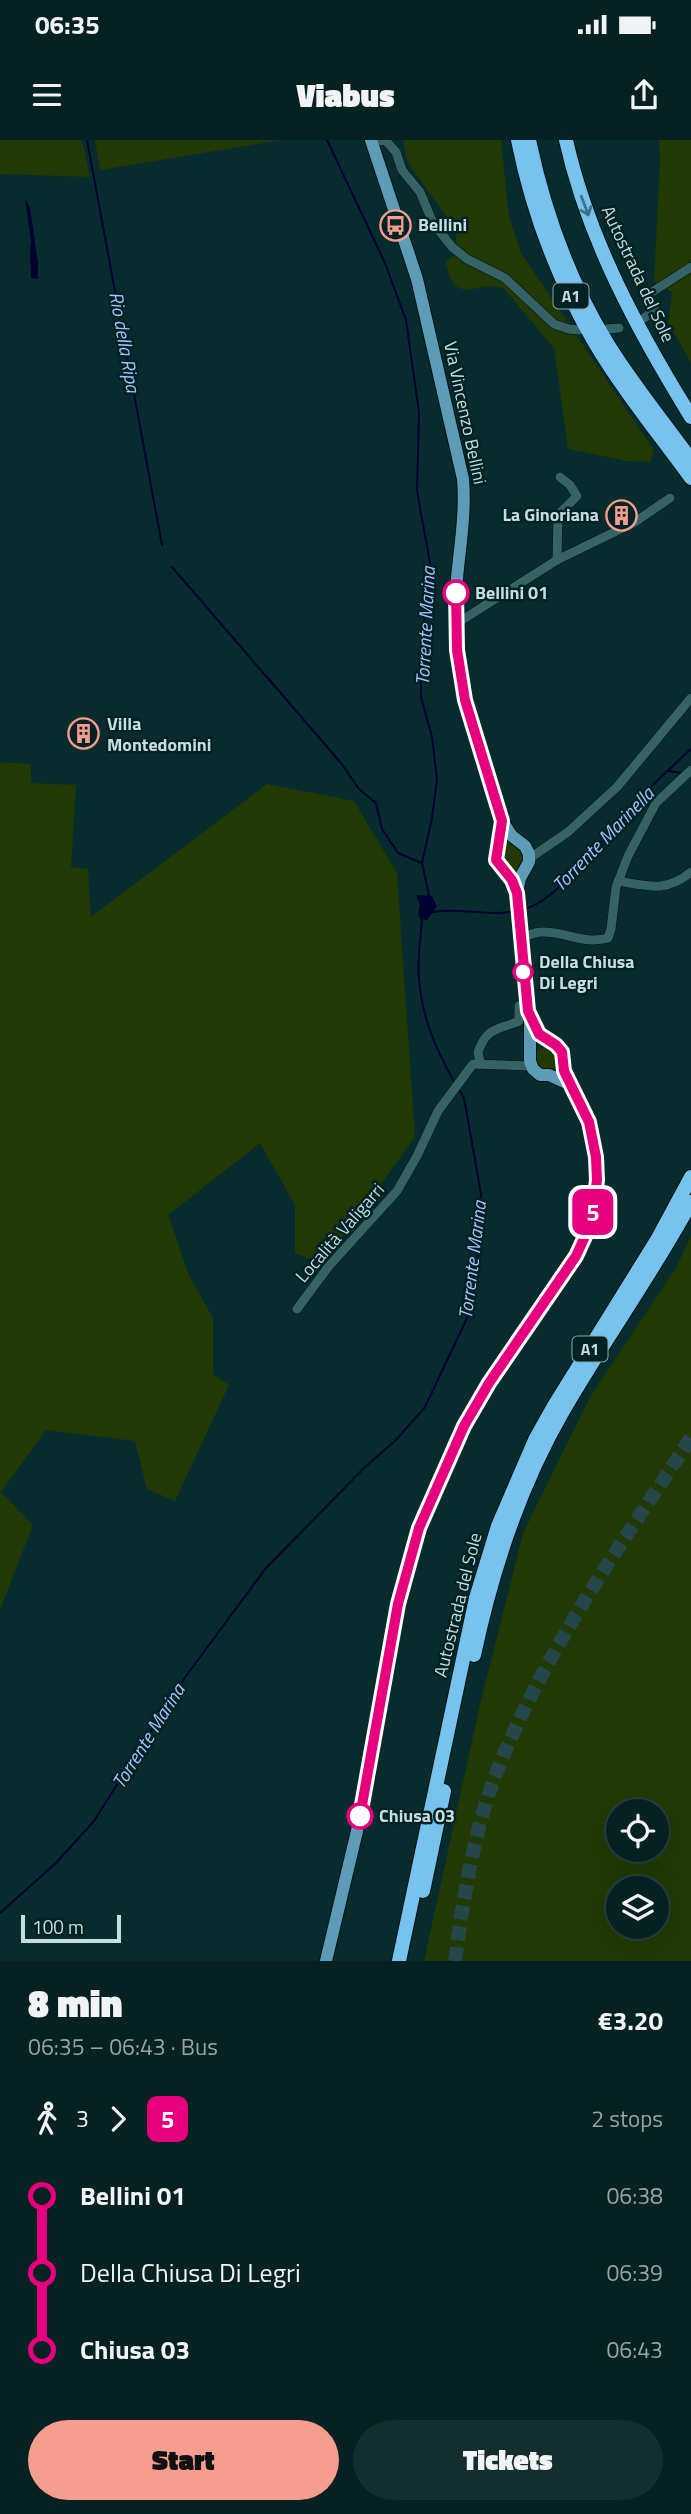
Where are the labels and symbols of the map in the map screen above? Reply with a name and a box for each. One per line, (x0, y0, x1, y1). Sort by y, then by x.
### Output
one-way arrow (580, 194, 592, 216)
street label: Autostrada del Sole (595, 201, 682, 346)
bus stop icon: Bellini (378, 208, 412, 242)
place label: Bellini (418, 211, 467, 238)
road number: A1 (554, 284, 588, 308)
water label: Rio della Ripa (102, 289, 149, 396)
street label: Via Vincenzo Bellini (437, 339, 494, 487)
building icon: La Ginoriana (605, 498, 639, 532)
place label: La Ginoriana (502, 501, 599, 528)
water label: Torrente Marina (407, 564, 442, 686)
place label: Bellini 01 (475, 579, 548, 606)
marker: Bellini 01 (443, 580, 469, 606)
place label: Villa Montedomini (107, 710, 211, 758)
building icon: Villa Montedomini (67, 717, 101, 751)
water label: Torrente Marinella (545, 779, 661, 898)
place label: Della Chiusa Di Legri (539, 948, 635, 996)
marker: Della Chiusa Di Legri (513, 962, 533, 982)
street label: Località Valigarri (289, 1177, 391, 1288)
line badge: 5 (570, 1189, 616, 1235)
water label: Torrente Marina (450, 1198, 493, 1321)
road number: A1 (572, 1336, 608, 1362)
street label: Autostrada del Sole (427, 1530, 488, 1680)
water label: Torrente Marina (104, 1676, 192, 1794)
place label: Chiusa 03 (379, 1802, 455, 1829)
marker: Chiusa 03 (347, 1803, 373, 1829)
scale bar (21, 1912, 121, 1944)

